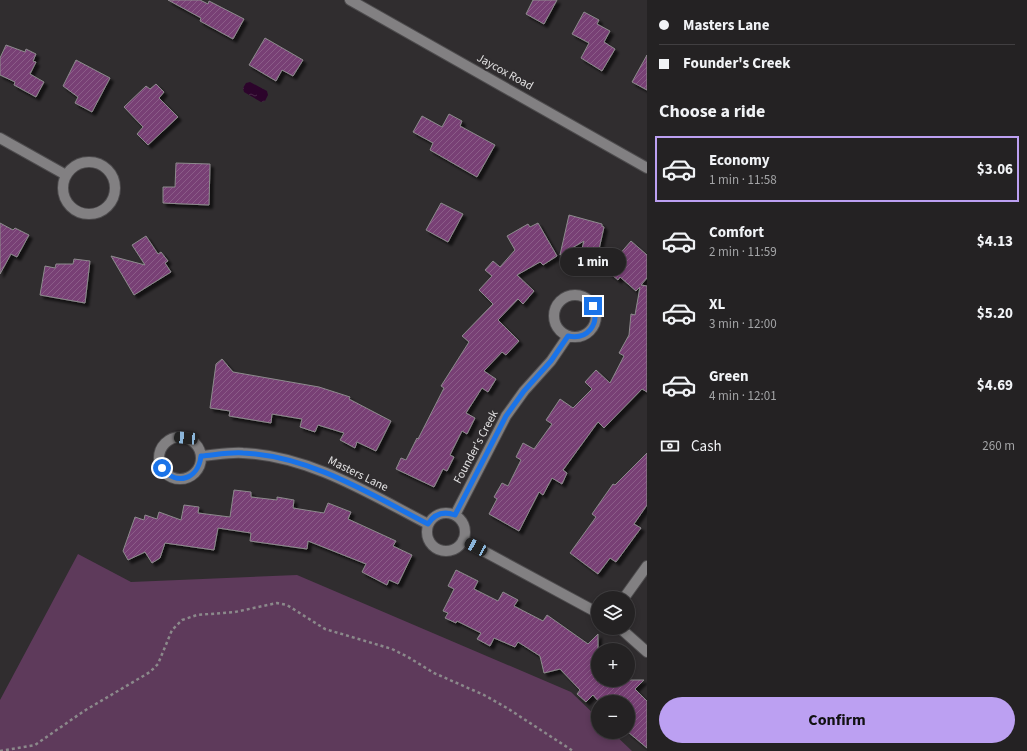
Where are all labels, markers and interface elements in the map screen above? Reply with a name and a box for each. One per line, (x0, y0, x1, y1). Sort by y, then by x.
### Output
text: Masters Lane (683, 15, 769, 36)
street label: Jaycox Road (474, 49, 536, 95)
text: Founder's Creek (683, 53, 791, 74)
text: Choose a ride (659, 99, 765, 124)
text: Economy (709, 150, 770, 171)
icon: car (661, 151, 697, 187)
text: $3.06 (977, 159, 1013, 180)
text: 1 min · 11:58 (709, 171, 777, 189)
text: Comfort (709, 222, 764, 243)
icon: car (661, 223, 697, 259)
text: $4.13 (977, 231, 1013, 252)
text: 2 min · 11:59 (709, 243, 777, 261)
callout: 1 min (560, 248, 626, 276)
text: 1 min (577, 253, 609, 271)
text: XL (709, 294, 725, 315)
icon: car (661, 295, 697, 331)
route end (584, 297, 602, 315)
text: $5.20 (977, 303, 1013, 324)
text: 3 min · 12:00 (709, 315, 777, 333)
text: Green (709, 366, 749, 387)
icon: car (661, 367, 697, 403)
text: $4.69 (977, 375, 1013, 396)
text: 4 min · 12:01 (709, 387, 777, 405)
street label: Founder's Creek (449, 407, 503, 487)
car (174, 431, 198, 445)
icon: cash (659, 435, 681, 457)
text: Cash (691, 436, 722, 457)
text: 260 m (982, 437, 1015, 455)
street label: Masters Lane (325, 452, 391, 496)
route start (153, 459, 171, 477)
car (463, 536, 489, 558)
map controls (591, 591, 635, 739)
button: layers (591, 591, 635, 635)
button: + (591, 643, 635, 687)
button: − (591, 695, 635, 739)
button: Confirm (659, 697, 1015, 743)

